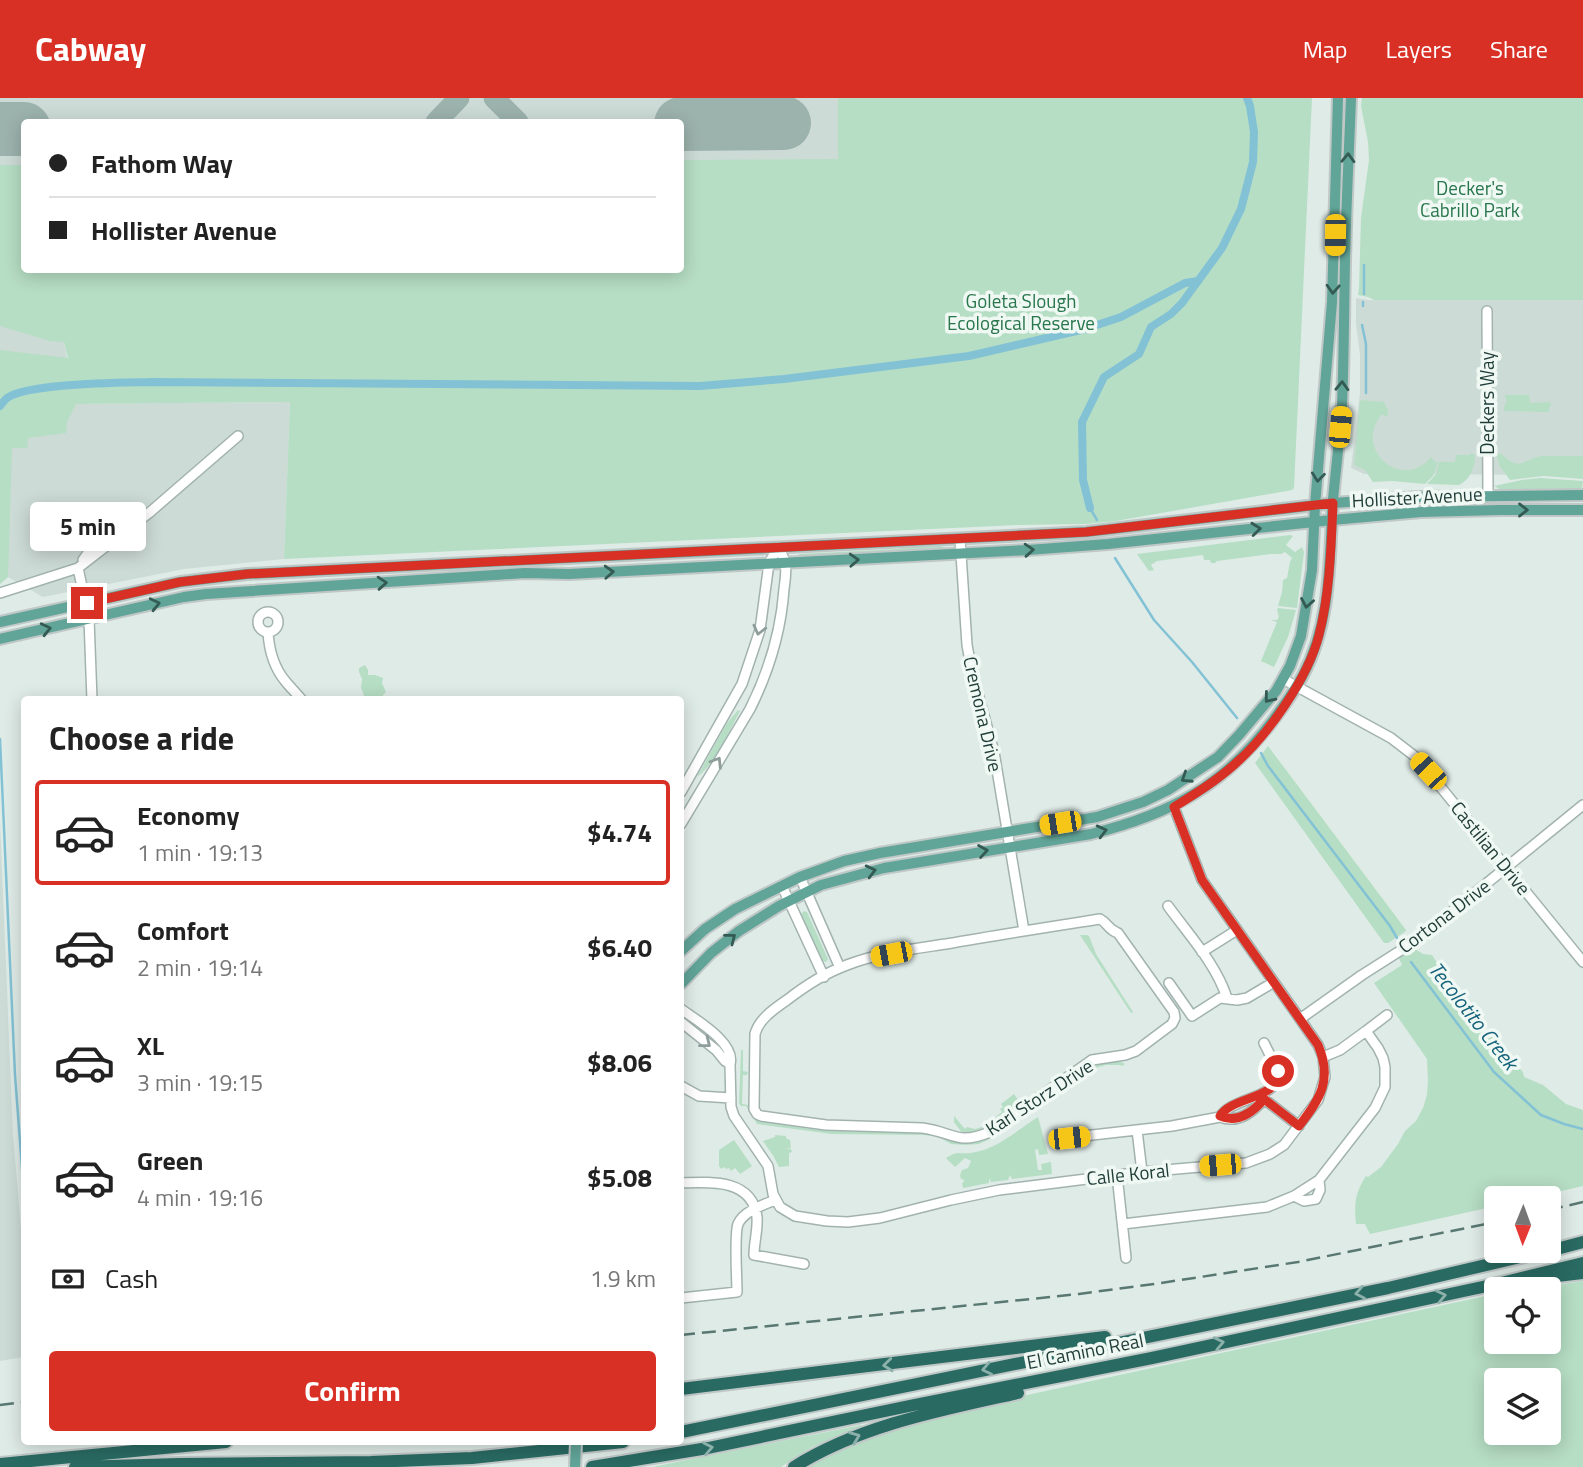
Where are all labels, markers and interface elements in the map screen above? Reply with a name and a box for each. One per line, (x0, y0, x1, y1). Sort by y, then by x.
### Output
text: Cabway (35, 24, 146, 74)
text: Map (1303, 31, 1348, 67)
text: Layers (1386, 31, 1452, 67)
text: Share (1490, 31, 1548, 67)
text: Fathom Way (91, 144, 233, 183)
one-way arrow (1341, 153, 1356, 164)
park label: Decker's Cabrillo Park (1420, 173, 1520, 224)
text: Hollister Avenue (91, 211, 277, 250)
car (1325, 214, 1346, 256)
one-way arrow (1325, 283, 1340, 294)
park label: Goleta Slough Ecological Reserve (947, 286, 1095, 337)
street label: Deckers Way (1472, 351, 1501, 455)
one-way arrow (1335, 380, 1350, 391)
car (1328, 405, 1353, 449)
one-way arrow (1311, 472, 1326, 483)
street label: Hollister Avenue (1351, 479, 1483, 514)
callout: 5 min (29, 502, 145, 550)
one-way arrow (1518, 502, 1529, 518)
text: 5 min (60, 509, 116, 544)
one-way arrow (1251, 522, 1262, 537)
one-way arrow (1024, 543, 1035, 558)
one-way arrow (849, 553, 860, 568)
one-way arrow (603, 564, 614, 579)
one-way arrow (376, 576, 387, 591)
route end (71, 587, 103, 619)
one-way arrow (1300, 597, 1315, 609)
one-way arrow (149, 598, 161, 612)
one-way arrow (40, 622, 52, 637)
one-way arrow (753, 624, 767, 636)
street label: Cremona Drive (956, 653, 1011, 774)
one-way arrow (1265, 690, 1278, 702)
text: Choose a ride (49, 714, 234, 762)
car (1406, 748, 1451, 794)
one-way arrow (708, 757, 721, 770)
one-way arrow (1181, 770, 1194, 783)
street label: Castilian Drive (1444, 794, 1538, 901)
text: Economy (137, 796, 239, 835)
icon: car (53, 801, 116, 864)
car (1038, 809, 1083, 837)
text: $4.74 (587, 813, 652, 852)
one-way arrow (1096, 825, 1108, 839)
text: 1 min · 19:13 (137, 835, 263, 870)
one-way arrow (977, 844, 989, 859)
one-way arrow (865, 865, 877, 879)
street label: Cortona Drive (1391, 871, 1496, 960)
text: Comfort (137, 911, 229, 950)
icon: car (53, 916, 116, 979)
text: $6.40 (587, 928, 652, 967)
one-way arrow (723, 933, 735, 946)
car (869, 940, 914, 968)
text: 2 min · 19:14 (137, 950, 263, 985)
water label: Tecolotito Creek (1421, 954, 1528, 1078)
text: XL (137, 1026, 164, 1065)
icon: car (53, 1031, 116, 1094)
one-way arrow (699, 1034, 711, 1047)
text: $8.06 (587, 1043, 652, 1082)
street label: Karl Storz Drive (979, 1051, 1098, 1142)
route start (1262, 1055, 1294, 1087)
text: 3 min · 19:15 (137, 1065, 263, 1100)
car (1048, 1125, 1091, 1151)
text: Green (137, 1141, 203, 1180)
icon: car (53, 1146, 116, 1209)
car (1199, 1153, 1242, 1177)
street label: Calle Koral (1085, 1155, 1171, 1192)
text: $5.08 (587, 1158, 652, 1197)
text: 4 min · 19:16 (137, 1180, 263, 1215)
north arrow (1484, 1186, 1561, 1264)
map controls (1484, 1186, 1561, 1445)
text: Cash (105, 1259, 158, 1298)
icon: cash (49, 1260, 87, 1298)
text: 1.9 km (590, 1261, 656, 1296)
button: locate (1484, 1277, 1561, 1354)
one-way arrow (1354, 1285, 1366, 1300)
one-way arrow (1435, 1289, 1447, 1304)
street label: El Camino Real (1024, 1325, 1146, 1376)
one-way arrow (1213, 1337, 1225, 1352)
button: Confirm (49, 1351, 656, 1431)
one-way arrow (882, 1357, 893, 1372)
one-way arrow (981, 1361, 993, 1376)
button: layers (1484, 1368, 1561, 1445)
one-way arrow (848, 1431, 860, 1445)
one-way arrow (702, 1441, 714, 1456)

